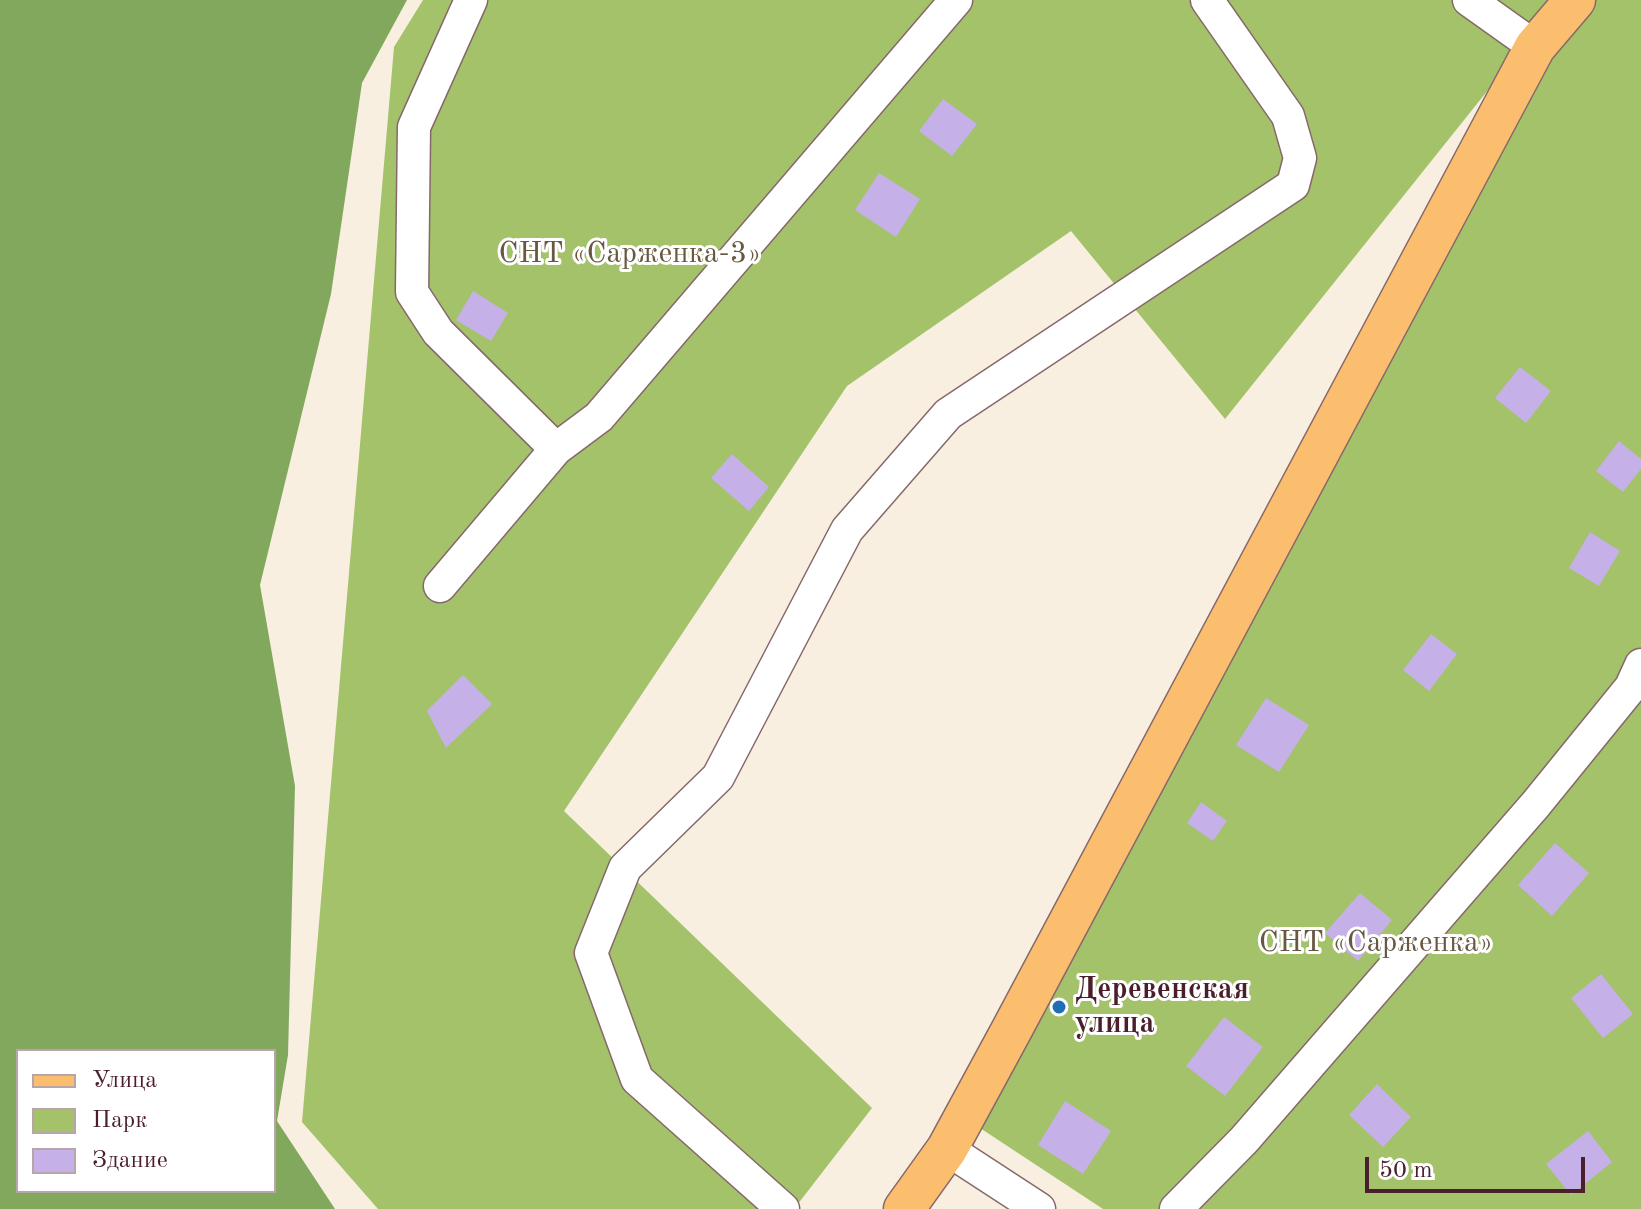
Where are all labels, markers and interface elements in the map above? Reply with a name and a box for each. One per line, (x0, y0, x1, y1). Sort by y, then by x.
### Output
park label: СНТ «Сарженка-3» (499, 236, 761, 272)
park label: СНТ «Сарженка» (1259, 925, 1493, 961)
place label: Деревенская улица (1075, 972, 1249, 1042)
marker: Деревенская улица (1050, 998, 1068, 1016)
legend (16, 1049, 276, 1193)
text: Улица (92, 1069, 157, 1093)
text: Парк (92, 1109, 147, 1133)
scale bar (1369, 1141, 1589, 1191)
text: Здание (92, 1149, 168, 1173)
text: 50 m (1379, 1159, 1433, 1183)

